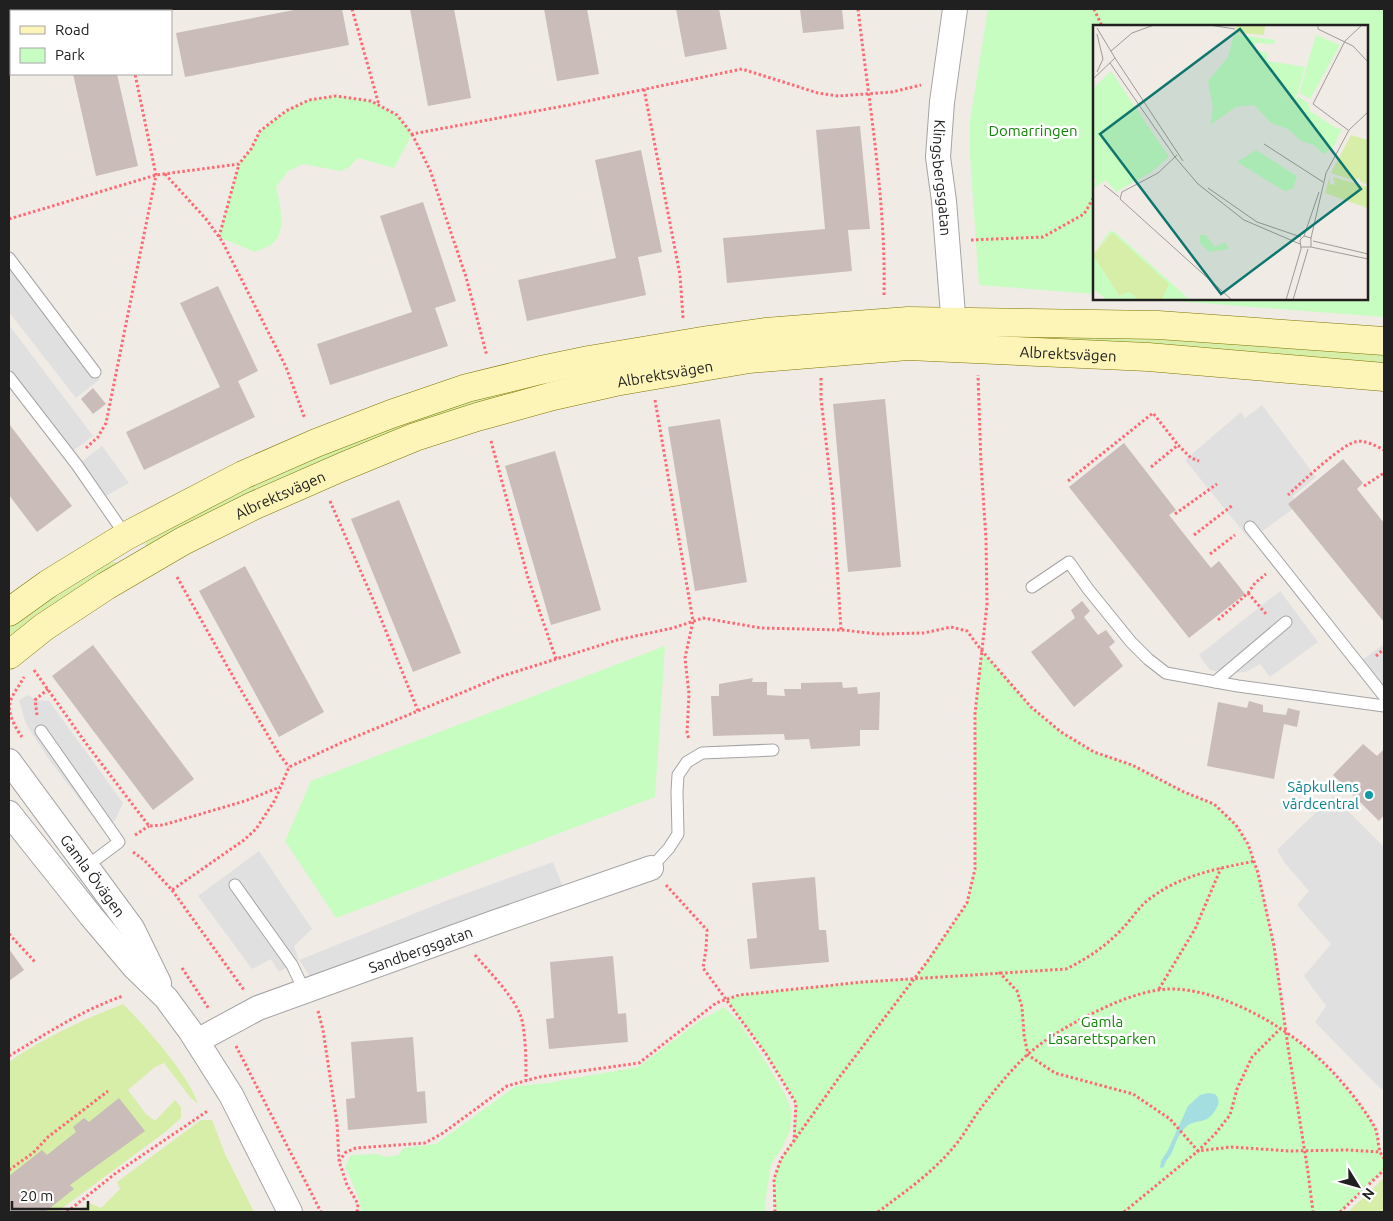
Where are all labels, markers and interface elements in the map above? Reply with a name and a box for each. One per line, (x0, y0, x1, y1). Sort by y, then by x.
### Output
legend (10, 10, 172, 75)
text: Road (55, 21, 90, 38)
inset map (1093, 25, 1368, 300)
text: Park (55, 46, 85, 63)
street label: Klingsbergsgatan (929, 119, 955, 237)
park label: Domarringen (988, 122, 1078, 139)
street label: Albrektsvägen (1019, 343, 1117, 364)
street label: Albrektsvägen (616, 357, 714, 390)
street label: Albrektsvägen (232, 467, 328, 522)
place label: Såpkullens vårdcentral (1283, 778, 1359, 812)
marker: Såpkullens vårdcentral (1363, 789, 1375, 801)
street label: Gamla Övägen (57, 831, 129, 920)
street label: Sandbergsgatan (366, 923, 475, 976)
park label: Gamla Lasarettsparken (1048, 1013, 1156, 1047)
north arrow (1333, 1161, 1383, 1211)
scale bar (12, 1178, 89, 1210)
text: N (1359, 1185, 1378, 1203)
text: 20 m (20, 1187, 53, 1204)

